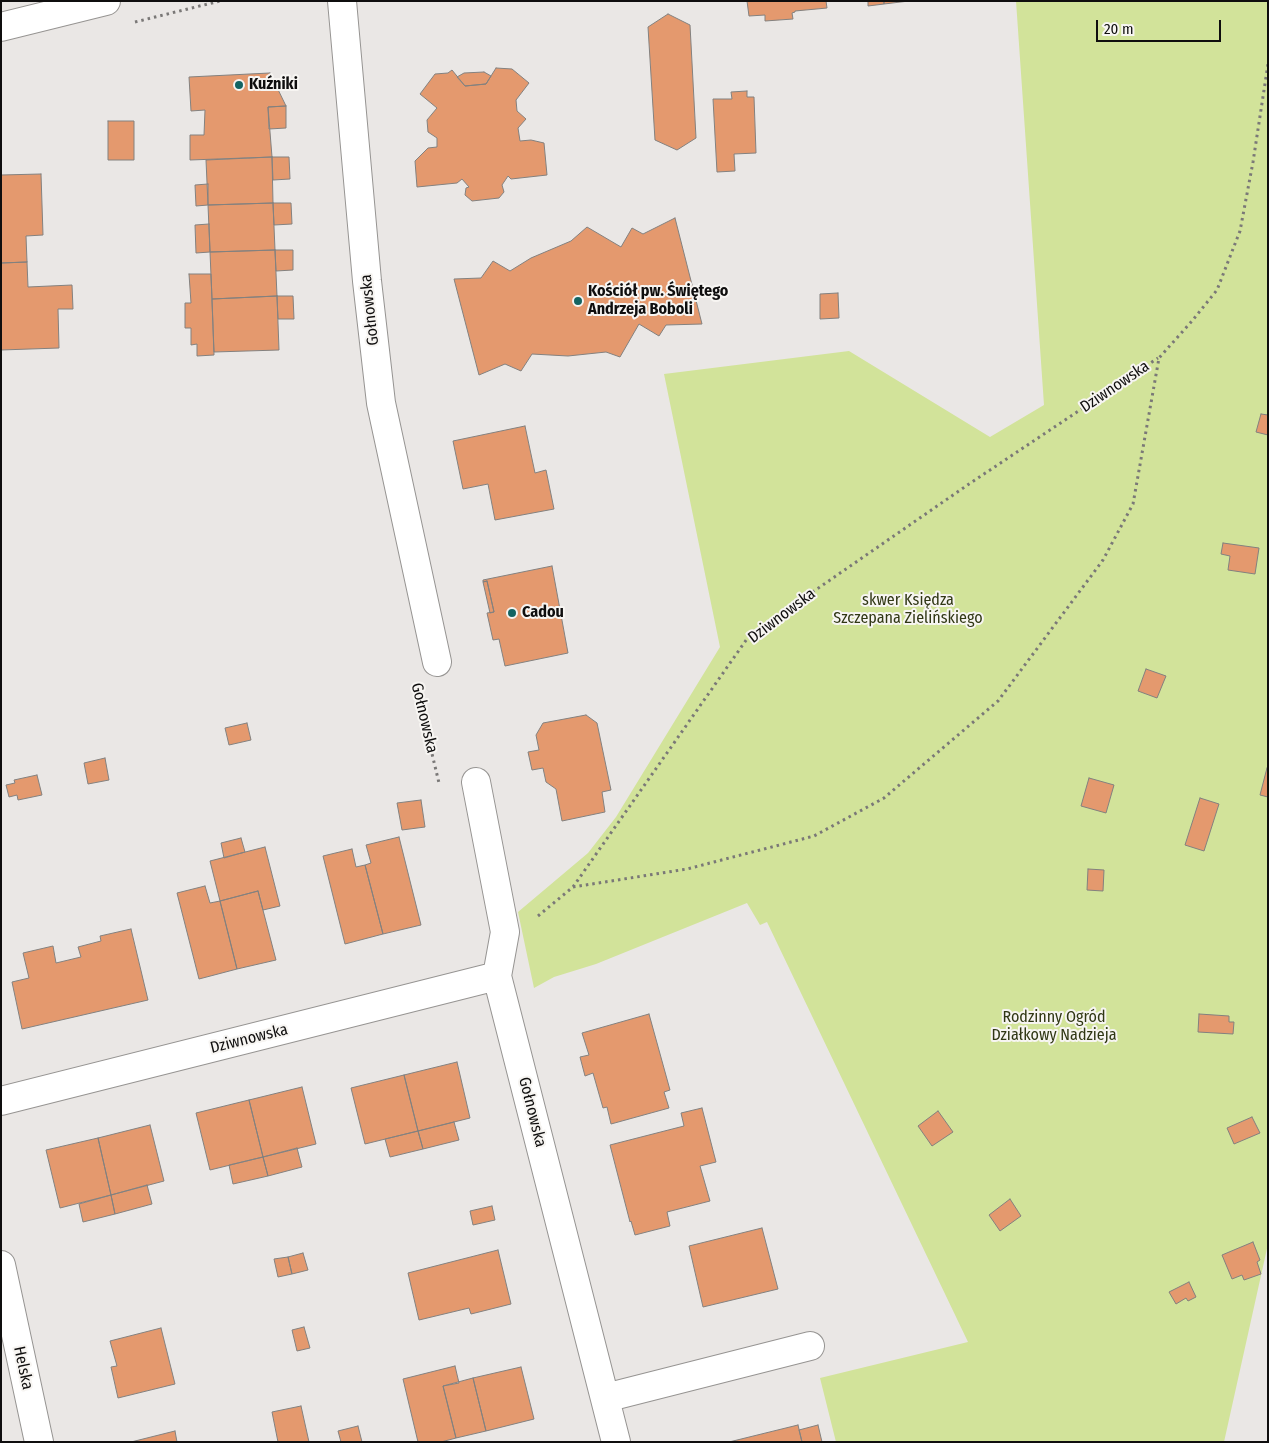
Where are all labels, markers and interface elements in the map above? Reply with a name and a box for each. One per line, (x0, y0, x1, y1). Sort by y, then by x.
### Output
scale bar (1099, 10, 1224, 42)
text: 20 m (1104, 20, 1134, 38)
place label: Kuźniki (249, 75, 298, 95)
marker: Kuźniki (233, 79, 245, 91)
street label: Gołnowska (357, 273, 383, 347)
place label: Kościół pw. Świętego Andrzeja Boboli (588, 282, 728, 320)
marker: Kościół pw. Świętego Andrzeja Boboli (572, 295, 584, 307)
street label: Dziwnowska (1077, 357, 1153, 417)
street label: Dziwnowska (745, 585, 819, 647)
park label: skwer Księdza Szczepana Zielińskiego (833, 591, 983, 629)
place label: Cadou (522, 603, 564, 623)
marker: Cadou (506, 607, 518, 619)
street label: Gołnowska (407, 681, 441, 755)
park label: Rodzinny Ogród Działkowy Nadzieja (991, 1008, 1117, 1046)
street label: Dziwnowska (208, 1020, 290, 1058)
street label: Gołnowska (514, 1075, 550, 1149)
street label: Helska (9, 1345, 37, 1391)

